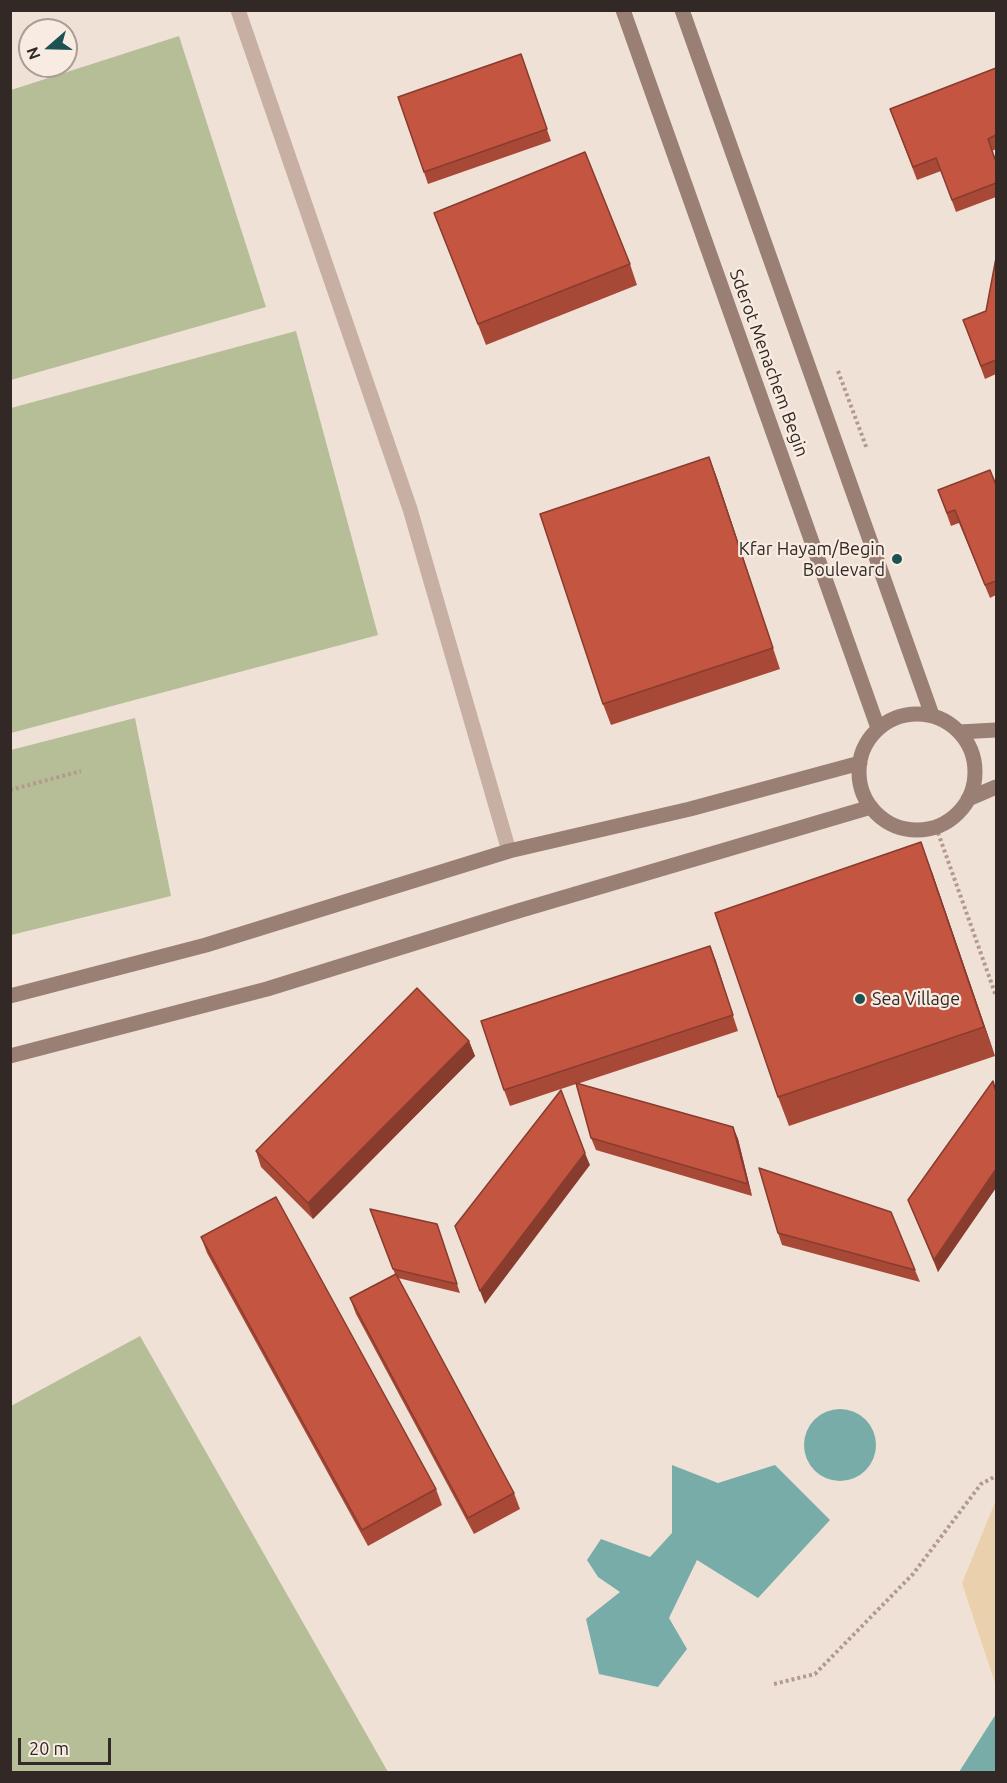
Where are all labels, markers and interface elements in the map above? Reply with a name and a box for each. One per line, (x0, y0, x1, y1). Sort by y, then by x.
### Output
north arrow (18, 18, 78, 78)
text: N (22, 45, 43, 62)
street label: Sderot Menachem Begin (725, 266, 813, 460)
place label: Kfar Hayam/Begin Boulevard (739, 538, 885, 580)
marker: Kfar Hayam/Begin Boulevard (890, 552, 904, 566)
place label: Sea Village (872, 988, 960, 1010)
marker: Sea Village (853, 992, 867, 1006)
scale bar (21, 1726, 114, 1764)
text: 20 m (29, 1738, 69, 1758)

